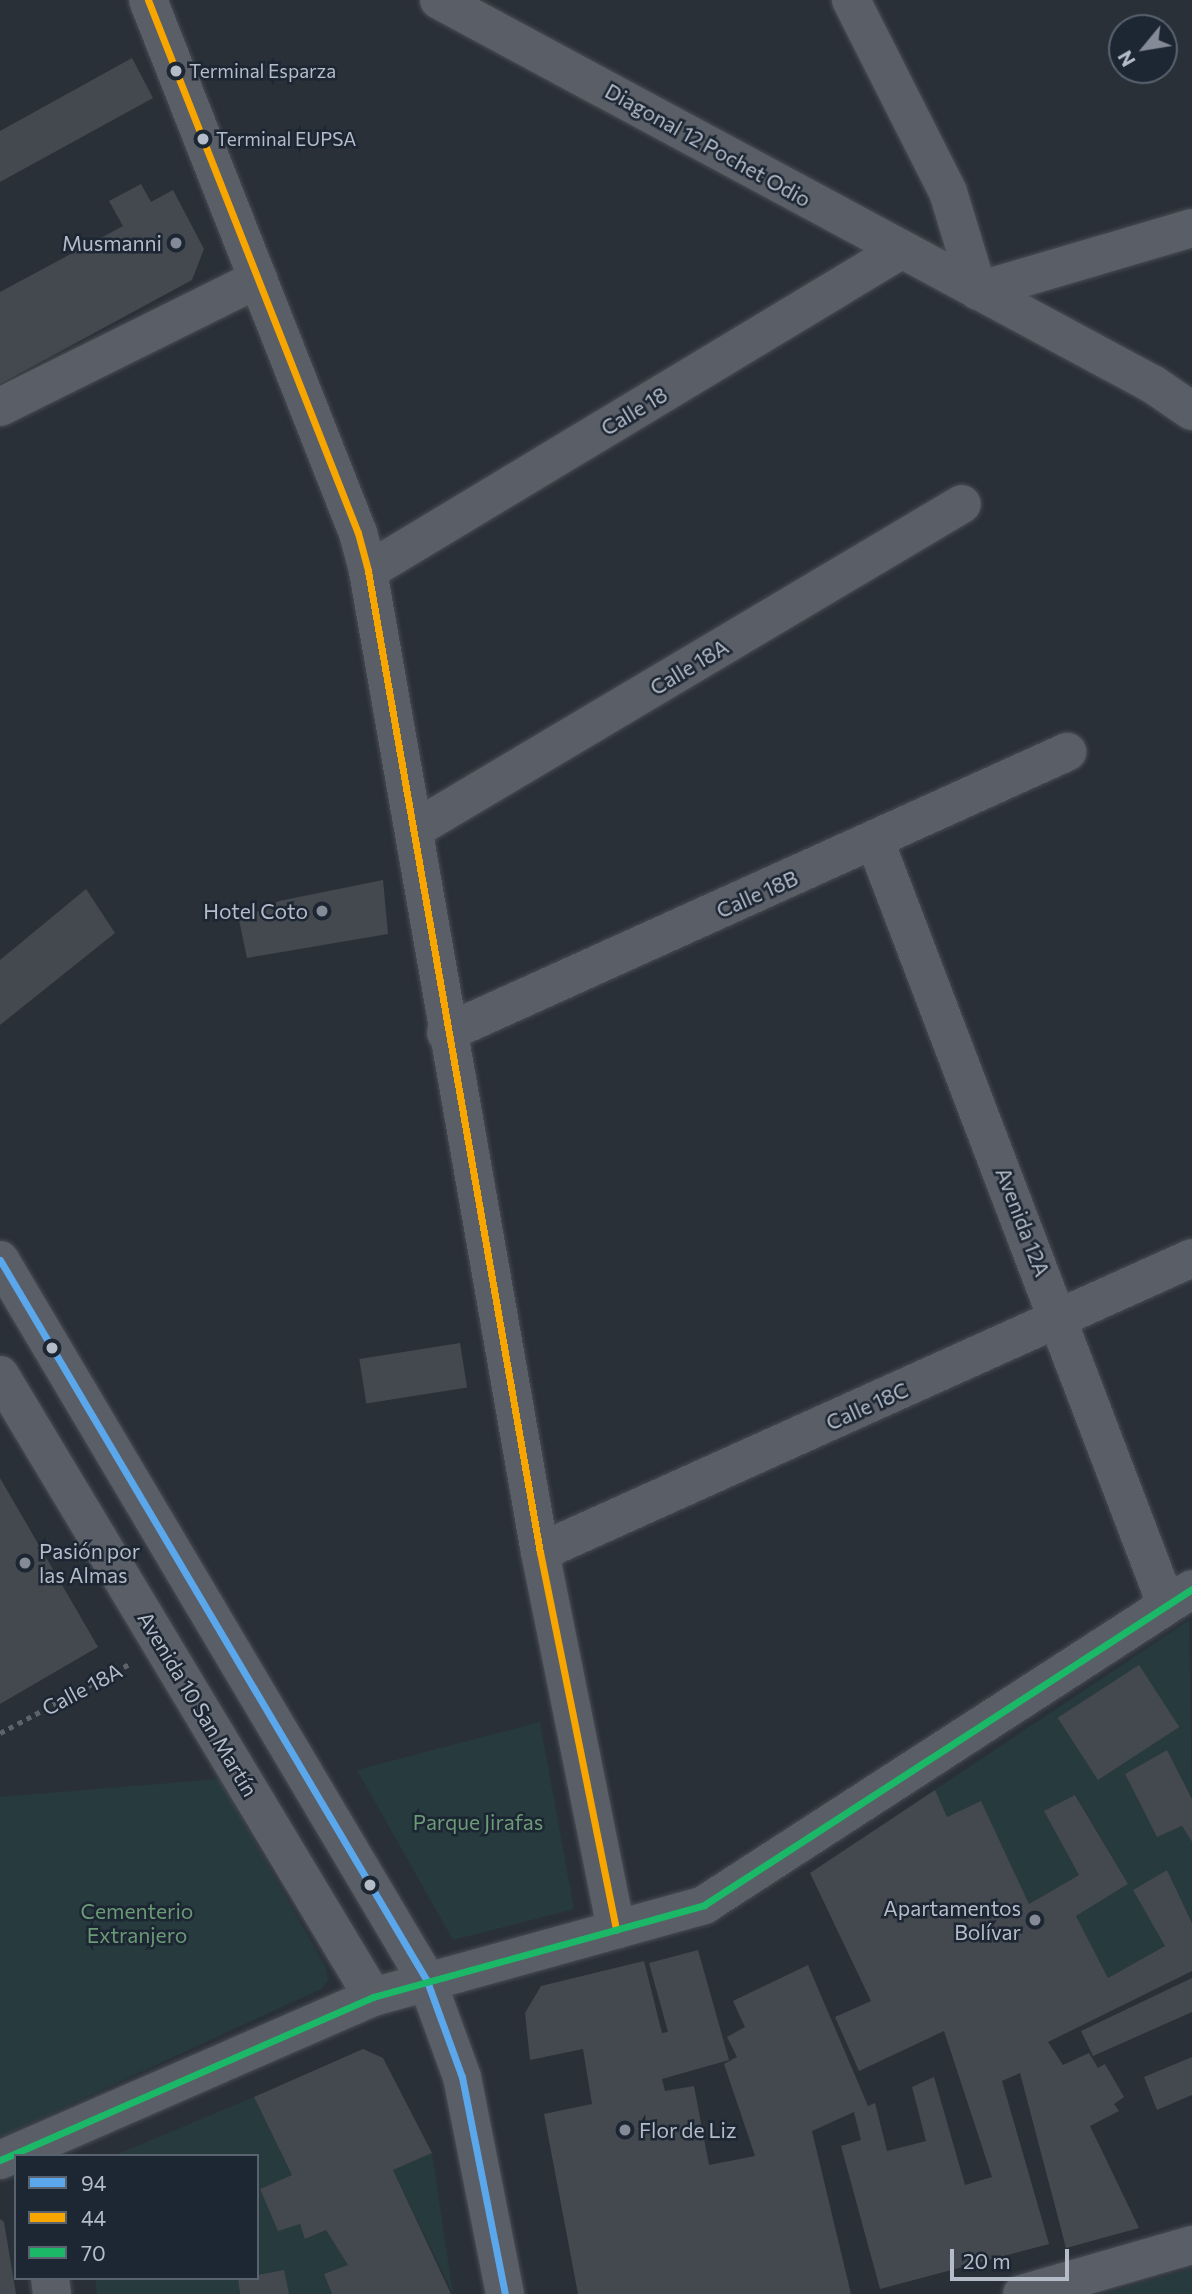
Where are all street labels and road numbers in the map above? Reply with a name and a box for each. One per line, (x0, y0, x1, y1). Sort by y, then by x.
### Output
street label: Diagonal 12 Pochet Odio (601, 78, 815, 212)
street label: Calle 18 (596, 381, 672, 441)
street label: Calle 18A (645, 634, 733, 700)
street label: Calle 18B (712, 865, 802, 923)
street label: Avenida 12A (991, 1164, 1055, 1280)
street label: Calle 18C (822, 1377, 912, 1435)
street label: Avenida 10 San Martín (133, 1607, 263, 1801)
street label: Calle 18A (38, 1657, 126, 1721)

